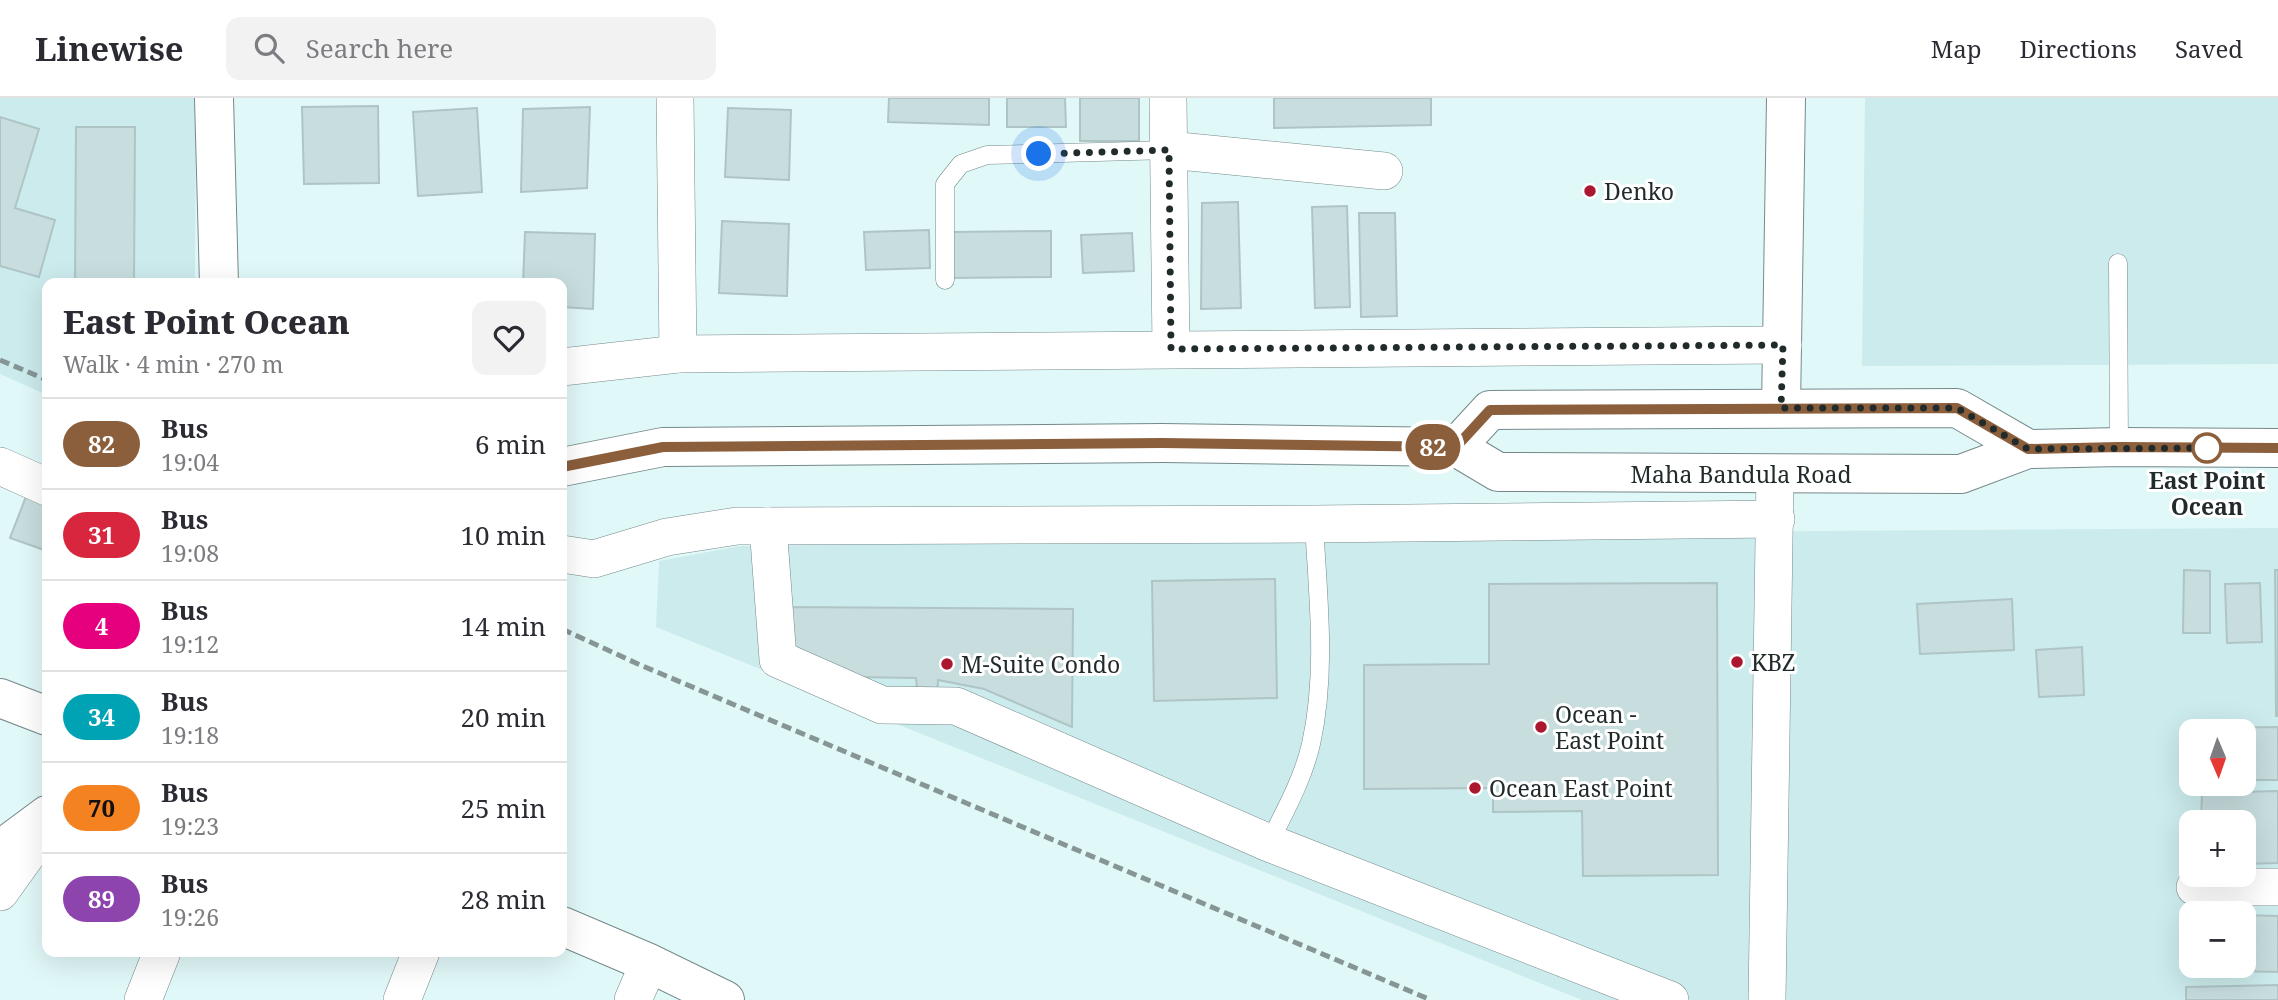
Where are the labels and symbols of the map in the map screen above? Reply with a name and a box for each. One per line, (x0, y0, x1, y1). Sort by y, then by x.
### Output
your location (1021, 136, 1056, 171)
place label: Denko (1604, 175, 1674, 207)
marker: Denko (1582, 183, 1598, 199)
line badge: 82 (1402, 424, 1464, 470)
marker: East Point Ocean (2192, 433, 2222, 463)
street label: Maha Bandula Road (1630, 458, 1852, 490)
place label: East Point Ocean (2149, 464, 2265, 522)
place label: KBZ (1751, 646, 1795, 678)
place label: M-Suite Condo (961, 648, 1120, 680)
marker: KBZ (1729, 654, 1745, 670)
marker: M-Suite Condo (939, 656, 955, 672)
place label: Ocean - East Point (1555, 698, 1664, 756)
marker: Ocean - East Point (1533, 719, 1549, 735)
north arrow (2179, 719, 2256, 796)
place label: Ocean East Point (1489, 772, 1673, 804)
marker: Ocean East Point (1467, 780, 1483, 796)

